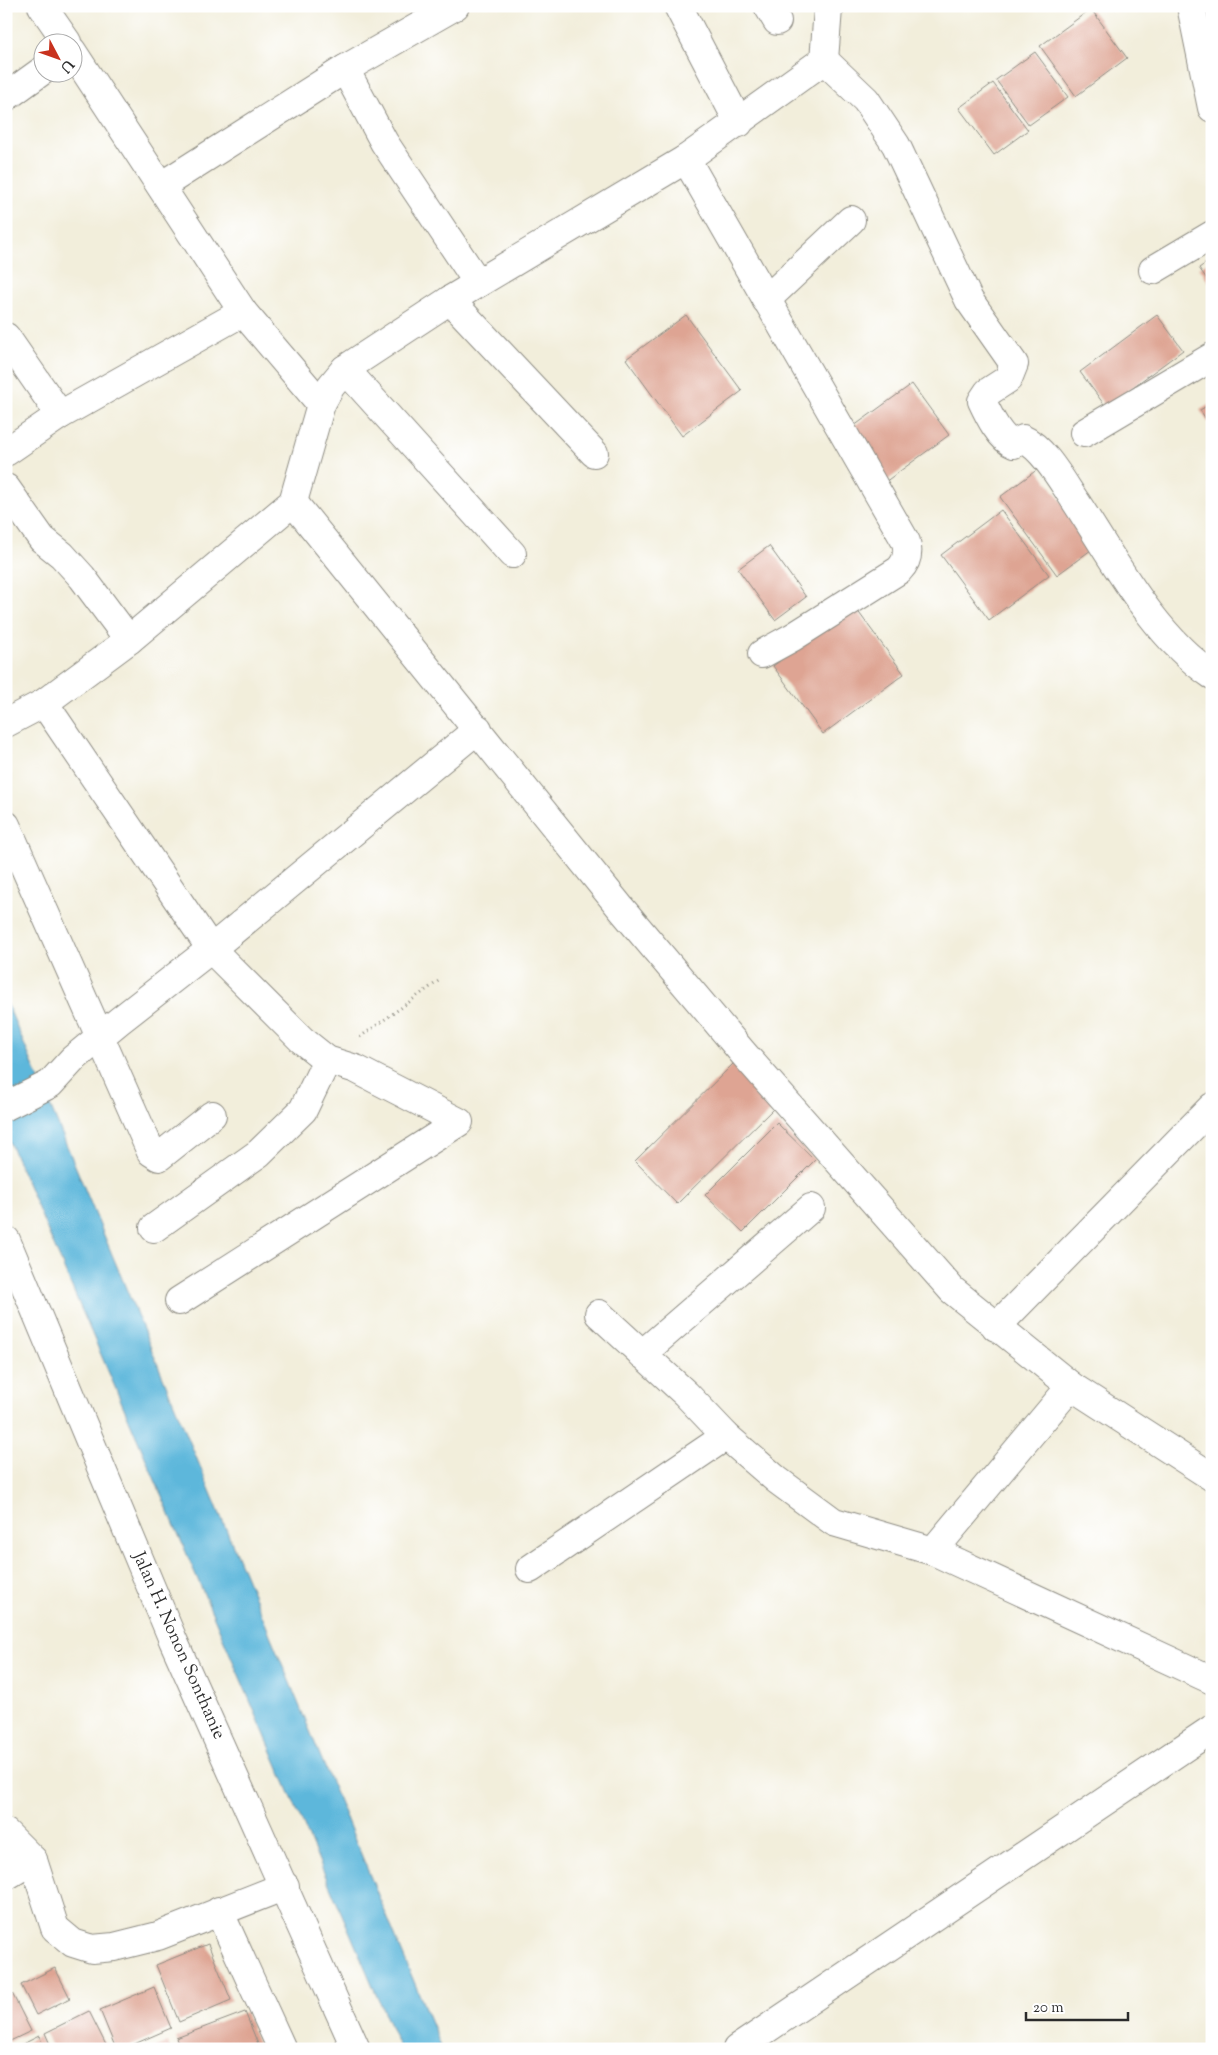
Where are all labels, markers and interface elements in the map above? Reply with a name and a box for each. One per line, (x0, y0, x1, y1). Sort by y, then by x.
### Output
north arrow (32, 32, 82, 82)
text: U (55, 54, 78, 77)
street label: Jalan H. Nonon Sonthanie (124, 1547, 231, 1744)
scale bar (1026, 1990, 1128, 2022)
text: 20 m (1033, 1998, 1064, 2019)

